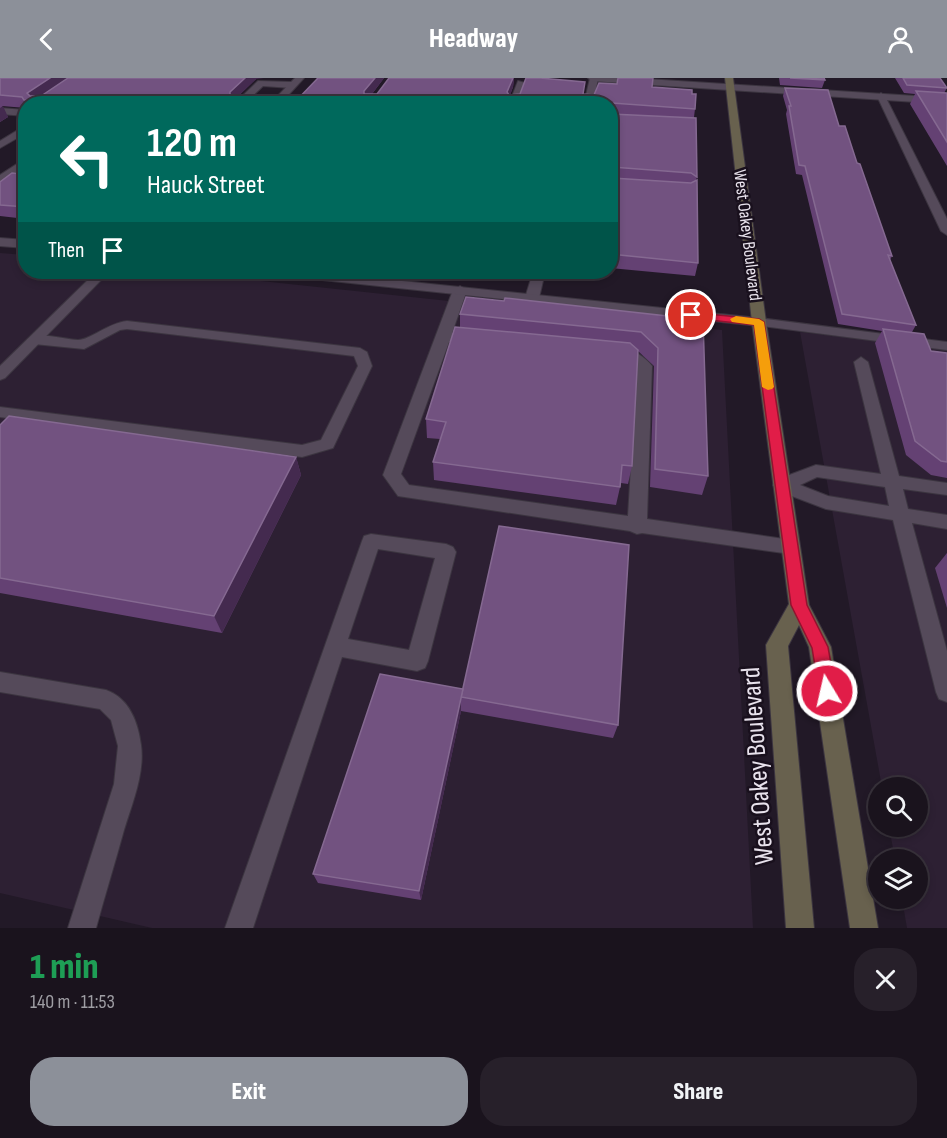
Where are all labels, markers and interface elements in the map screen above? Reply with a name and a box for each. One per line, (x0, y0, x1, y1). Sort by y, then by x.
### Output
icon: back (30, 23, 63, 56)
text: Headway (429, 23, 518, 55)
icon: person (884, 23, 917, 56)
text: 120 m (147, 118, 237, 169)
icon: left (48, 120, 126, 198)
street label: West Oakey Boulevard (729, 168, 766, 302)
text: Hauck Street (147, 169, 265, 201)
icon: arrive (96, 234, 129, 267)
text: Then (48, 237, 84, 264)
pin (665, 289, 716, 340)
icon: arrive (674, 298, 707, 331)
position arrow (795, 659, 859, 723)
street label: West Oakey Boulevard (735, 666, 781, 866)
map controls (868, 777, 928, 909)
button: search (868, 777, 928, 837)
button: layers (868, 849, 928, 909)
text: 1 min (30, 946, 98, 989)
button: close (854, 948, 917, 1011)
text: 140 m · 11:53 (30, 990, 115, 1014)
button: Exit (30, 1057, 468, 1126)
button: Share (480, 1057, 917, 1126)

